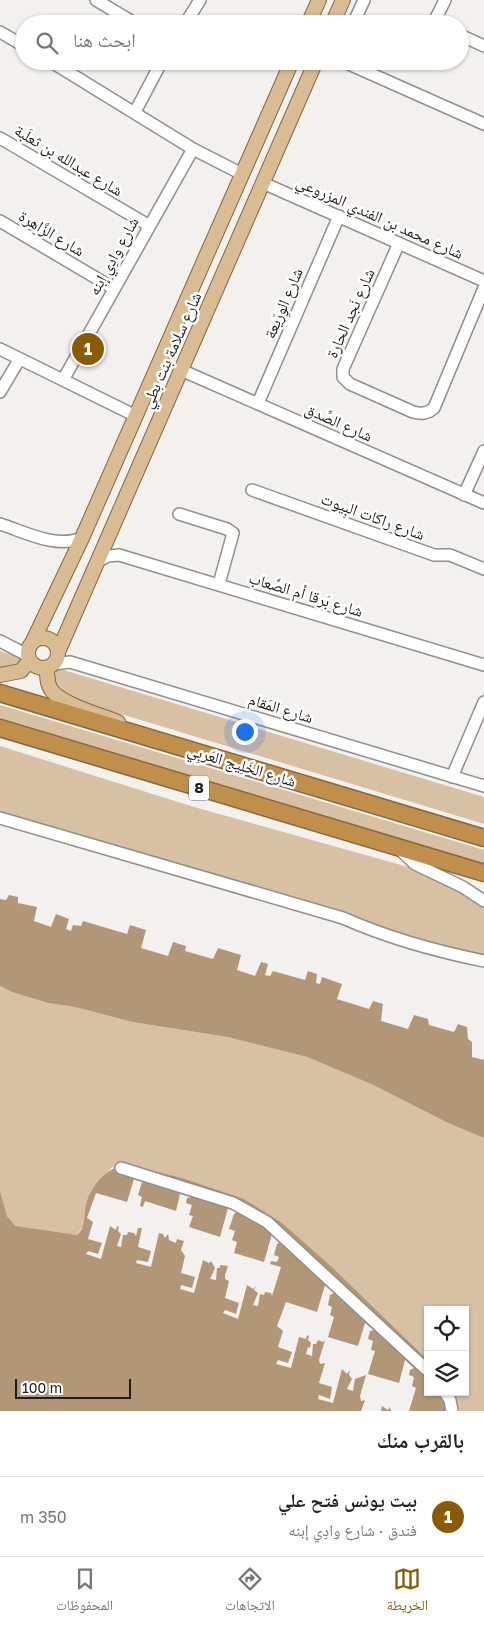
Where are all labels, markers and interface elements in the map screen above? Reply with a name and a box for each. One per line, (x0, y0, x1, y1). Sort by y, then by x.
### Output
search box (15, 15, 469, 70)
text: ابحث هنا (73, 28, 136, 51)
icon: search (33, 29, 61, 57)
street label: شارع عبدالله بن ثعلَبة (11, 120, 127, 201)
street label: شارع محمد بن الفندي المزروعي (292, 171, 467, 266)
street label: شارع الزَّاهِرة (15, 206, 88, 261)
street label: شارع وادِي إبنه (83, 213, 145, 300)
street label: شارع الوِرَيعة (259, 265, 309, 342)
street label: شارع نَجد الحارة (321, 265, 380, 361)
street label: شارع سلامة بنت بطي (136, 289, 208, 412)
pin: 1 (72, 330, 104, 368)
street label: شارع الصِّدق (302, 398, 376, 447)
street label: شارع راكات البِيوت (318, 488, 428, 546)
street label: شارع بَرقا أم الصَّعاب (246, 567, 366, 622)
street label: شارع المَقام (246, 689, 316, 728)
your location (232, 719, 258, 745)
street label: شارع الخَلِيج العَربِي (184, 739, 299, 794)
road number: 8 (189, 776, 209, 800)
map controls (424, 1306, 469, 1396)
button: locate (424, 1306, 469, 1351)
button: layers (424, 1351, 469, 1396)
scale bar (15, 1376, 131, 1399)
text: 100 m (22, 1379, 62, 1396)
text: بالقرب منك (377, 1427, 464, 1453)
text: بيت يونس فتح علي (278, 1488, 417, 1511)
text: 350 m (20, 1507, 67, 1527)
text: 1 (444, 1507, 452, 1527)
text: فندق · شارع وادِي إبنه (289, 1520, 417, 1540)
tab: المحفوظات (56, 1565, 113, 1619)
tab: الاتجاهات (225, 1565, 275, 1619)
tab: الخريطة (387, 1565, 428, 1619)

